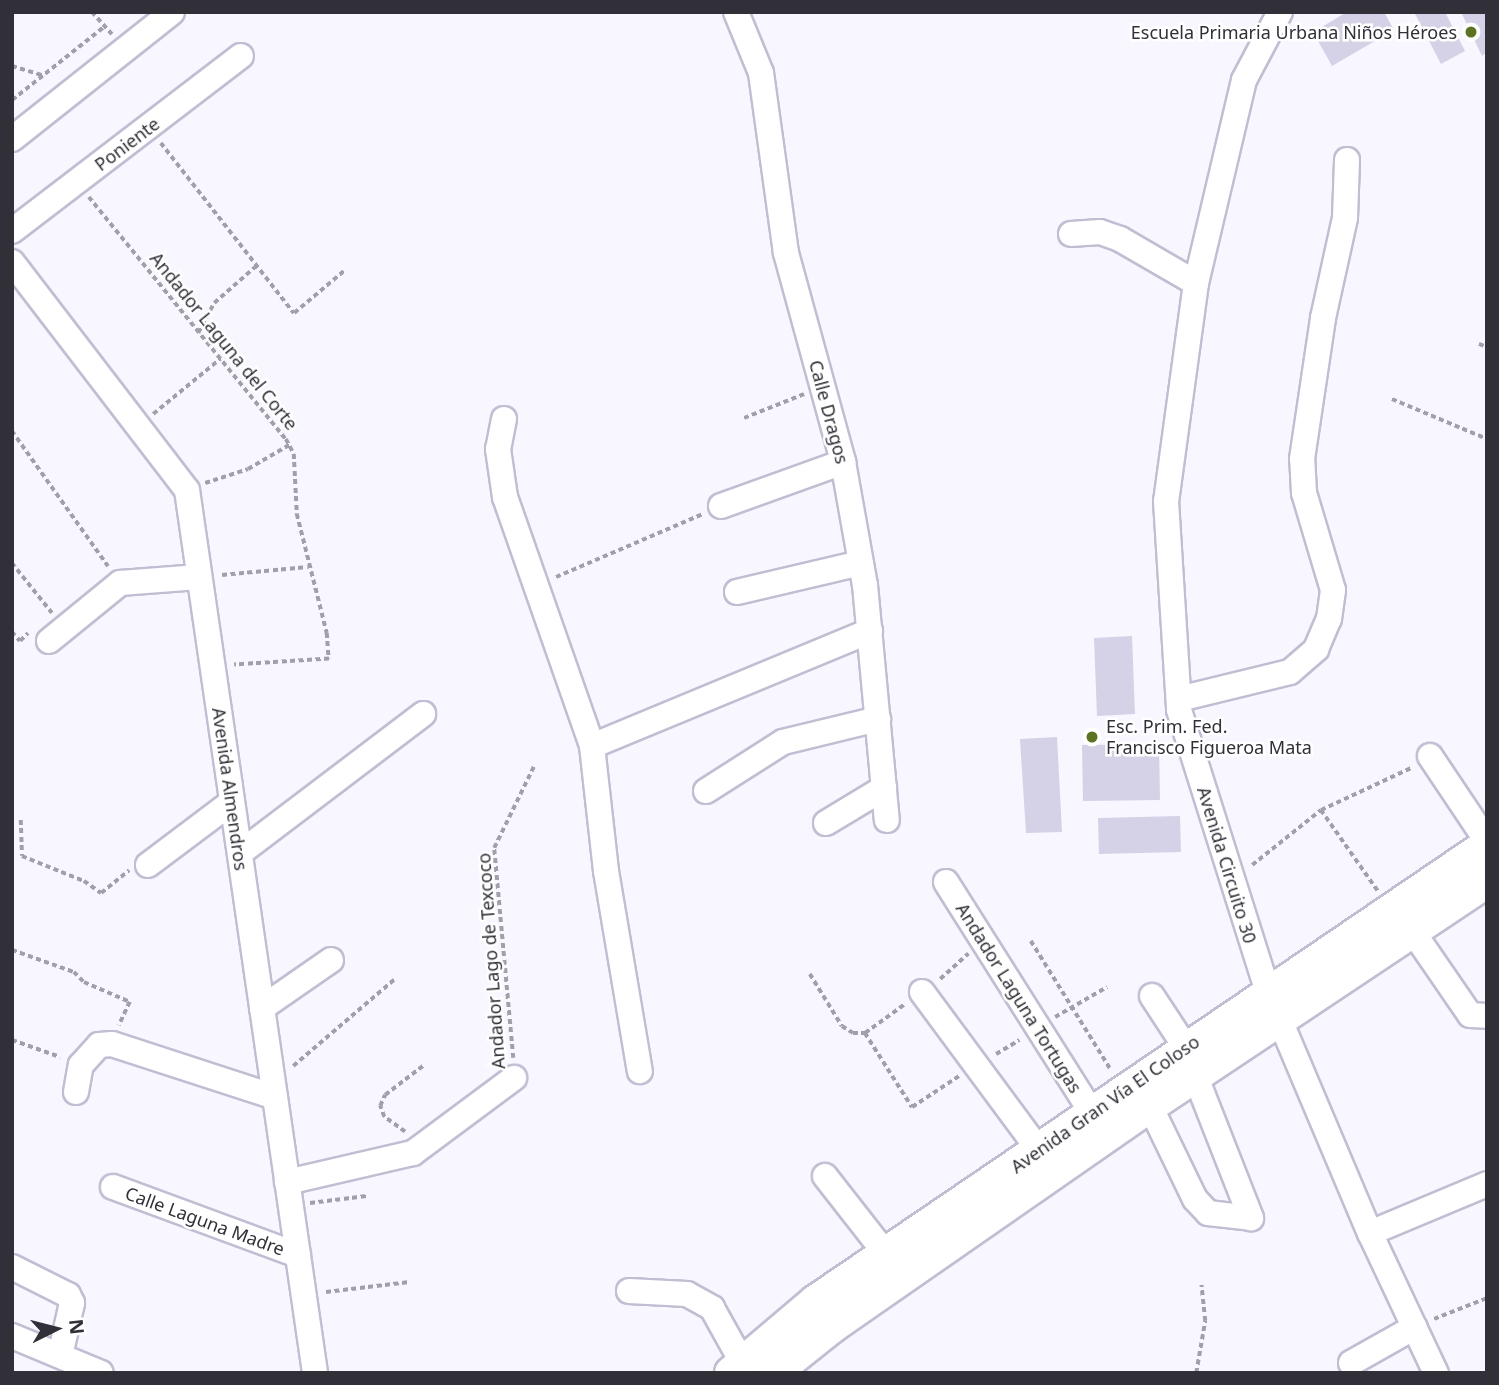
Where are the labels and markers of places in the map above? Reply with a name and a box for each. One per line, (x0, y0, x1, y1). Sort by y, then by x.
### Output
place label: Escuela Primaria Urbana Niños Héroes (1131, 21, 1457, 43)
marker: Escuela Primaria Urbana Niños Héroes (1463, 24, 1479, 40)
place label: Esc. Prim. Fed. Francisco Figueroa Mata (1106, 716, 1312, 758)
marker: Esc. Prim. Fed. Francisco Figueroa Mata (1084, 729, 1100, 745)

